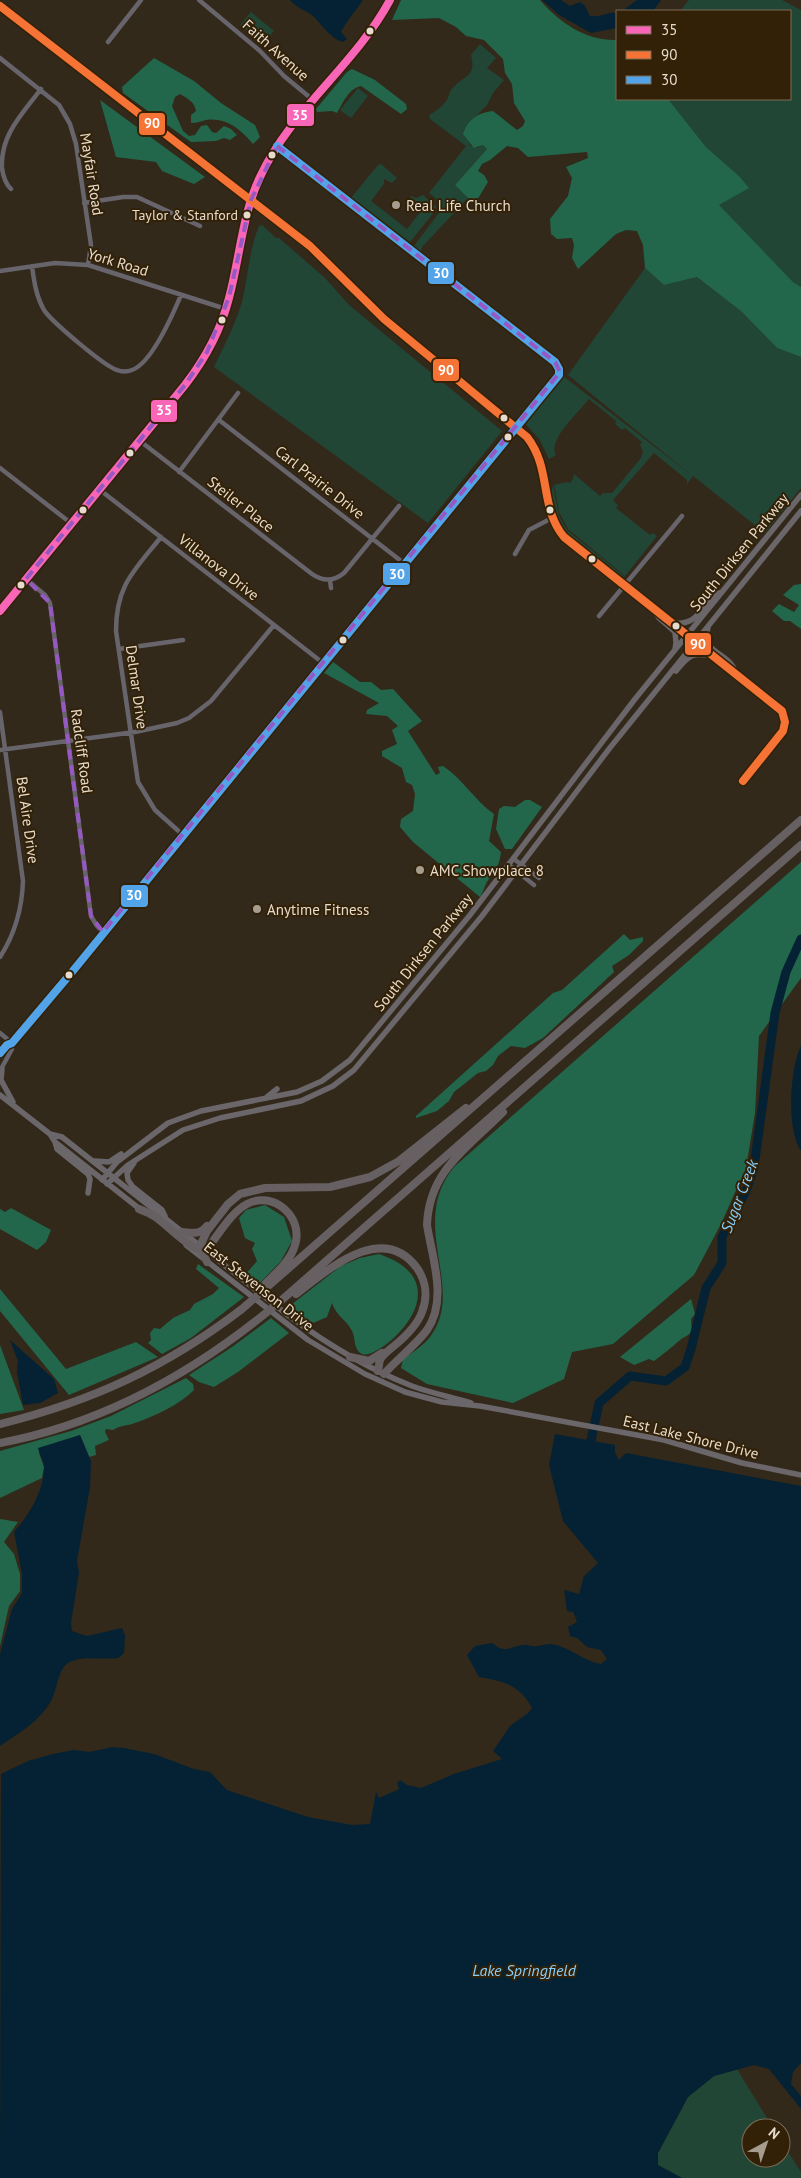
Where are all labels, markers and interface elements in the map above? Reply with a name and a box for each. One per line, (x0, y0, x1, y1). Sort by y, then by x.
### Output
legend (616, 10, 791, 100)
street label: Faith Avenue (239, 15, 313, 85)
text: 35 (661, 20, 677, 39)
unlabelled marker (365, 26, 375, 36)
text: 90 (661, 45, 677, 64)
text: 30 (661, 70, 677, 89)
line badge: 35 (286, 103, 315, 127)
text: 35 (292, 106, 308, 124)
line badge: 90 (138, 112, 166, 136)
text: 90 (144, 114, 160, 132)
street label: Mayfair Road (76, 131, 108, 217)
unlabelled marker (267, 150, 277, 160)
place label: Real Life Church (406, 196, 511, 215)
marker: Real Life Church (390, 199, 402, 211)
place label: Taylor & Stanford (132, 206, 238, 224)
marker: Taylor & Stanford (242, 210, 252, 220)
street label: York Road (85, 244, 151, 280)
line badge: 30 (427, 261, 455, 285)
text: 30 (433, 264, 449, 282)
unlabelled marker (217, 315, 227, 325)
line badge: 90 (432, 358, 460, 382)
text: 90 (438, 361, 454, 379)
line badge: 35 (150, 399, 178, 423)
text: 35 (156, 401, 172, 419)
unlabelled marker (499, 413, 509, 423)
unlabelled marker (503, 432, 513, 442)
street label: Carl Prairie Drive (272, 441, 368, 523)
unlabelled marker (125, 448, 135, 458)
street label: Steiler Place (204, 472, 278, 536)
street label: South Dirksen Parkway (685, 489, 793, 615)
unlabelled marker (78, 505, 88, 515)
unlabelled marker (545, 505, 555, 515)
street label: Villanova Drive (174, 529, 263, 604)
unlabelled marker (587, 554, 597, 564)
line badge: 30 (382, 562, 411, 586)
text: 30 (389, 565, 405, 583)
unlabelled marker (16, 580, 26, 590)
unlabelled marker (671, 621, 681, 631)
line badge: 90 (684, 632, 712, 656)
unlabelled marker (338, 635, 348, 645)
text: 90 (690, 635, 706, 653)
street label: Delmar Drive (122, 644, 152, 730)
street label: Radcliff Road (67, 708, 97, 794)
street label: Bel Aire Drive (13, 775, 43, 865)
place label: AMC Showplace 8 (430, 861, 544, 880)
marker: AMC Showplace 8 (414, 864, 426, 876)
line badge: 30 (120, 884, 149, 908)
text: 30 (126, 886, 142, 904)
street label: South Dirksen Parkway (369, 889, 477, 1015)
place label: Anytime Fitness (267, 900, 369, 919)
marker: Anytime Fitness (251, 903, 263, 915)
unlabelled marker (64, 970, 74, 980)
water label: Sugar Creek (716, 1156, 762, 1236)
street label: East Stevenson Drive (200, 1237, 318, 1335)
street label: East Lake Shore Drive (621, 1411, 761, 1463)
water label: Lake Springfield (472, 1960, 577, 1980)
north arrow (741, 2118, 791, 2168)
text: N (765, 2123, 784, 2143)

